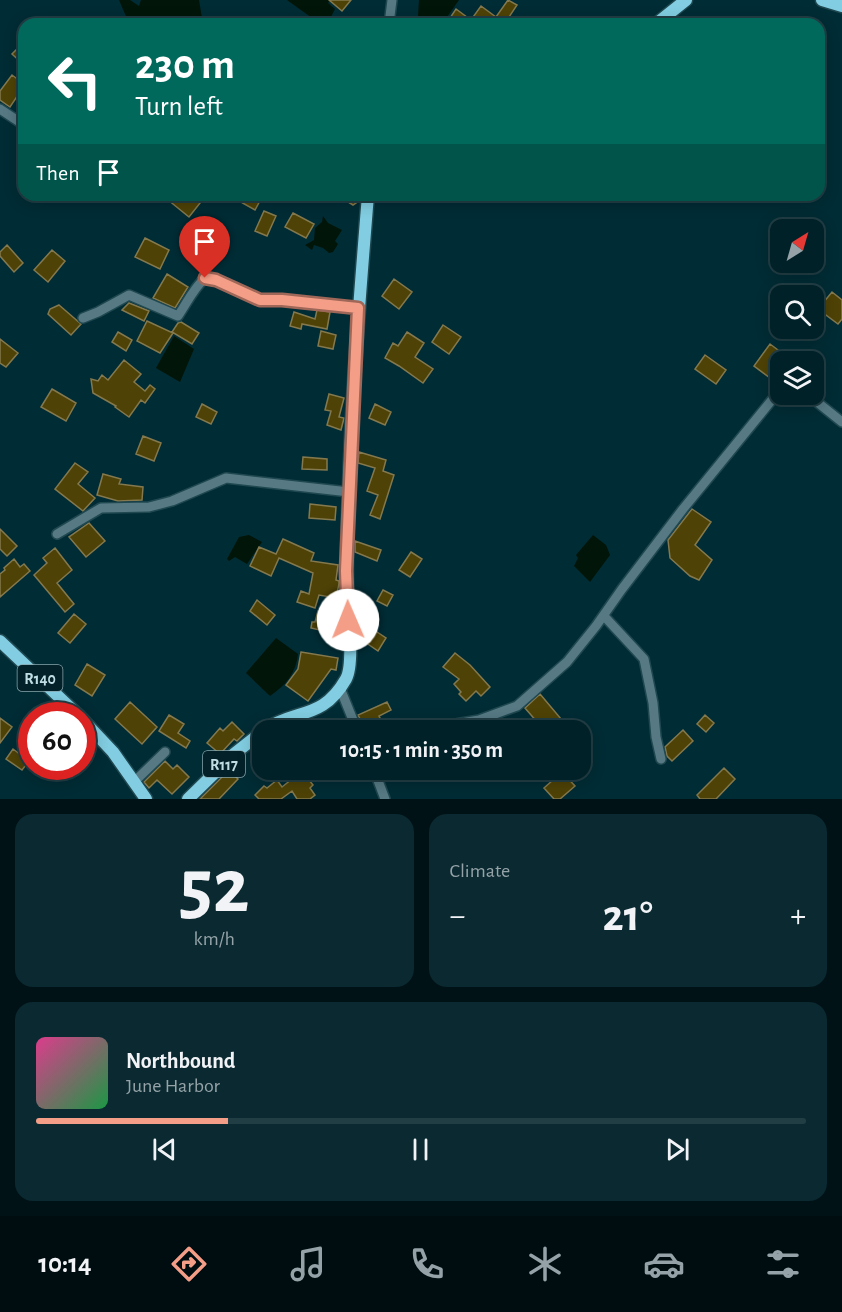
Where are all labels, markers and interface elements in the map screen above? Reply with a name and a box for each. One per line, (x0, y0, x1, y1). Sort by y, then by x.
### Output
icon: left (36, 42, 114, 120)
text: 230 m (135, 44, 235, 86)
text: Turn left (135, 93, 223, 120)
icon: arrive (92, 156, 125, 189)
text: Then (36, 162, 80, 184)
pin (179, 216, 230, 278)
north arrow (770, 219, 824, 273)
map controls (770, 219, 824, 405)
icon: arrive (188, 225, 221, 258)
button: search (770, 285, 824, 339)
button: layers (770, 351, 824, 405)
position arrow (316, 588, 380, 652)
road number: R140 (18, 665, 63, 691)
speed limit sign: 60 (18, 702, 96, 780)
text: 10:15 · 1 min · 350 m (340, 739, 503, 761)
road number: R117 (203, 751, 245, 777)
text: 52 (179, 849, 249, 927)
text: Climate (450, 861, 510, 881)
text: 21° (602, 894, 653, 939)
text: − (450, 900, 465, 933)
text: + (790, 900, 806, 933)
text: km/h (194, 929, 235, 949)
text: Northbound (126, 1050, 235, 1072)
text: June Harbor (126, 1076, 220, 1096)
icon: previous (148, 1133, 181, 1166)
icon: pause (404, 1133, 437, 1166)
icon: next (661, 1133, 694, 1166)
icon: directions (168, 1243, 210, 1285)
icon: music (287, 1243, 329, 1285)
icon: phone (406, 1243, 448, 1285)
icon: climate (524, 1243, 566, 1285)
icon: car (643, 1243, 685, 1285)
icon: filters (762, 1243, 804, 1285)
text: 10:14 (38, 1250, 92, 1277)

